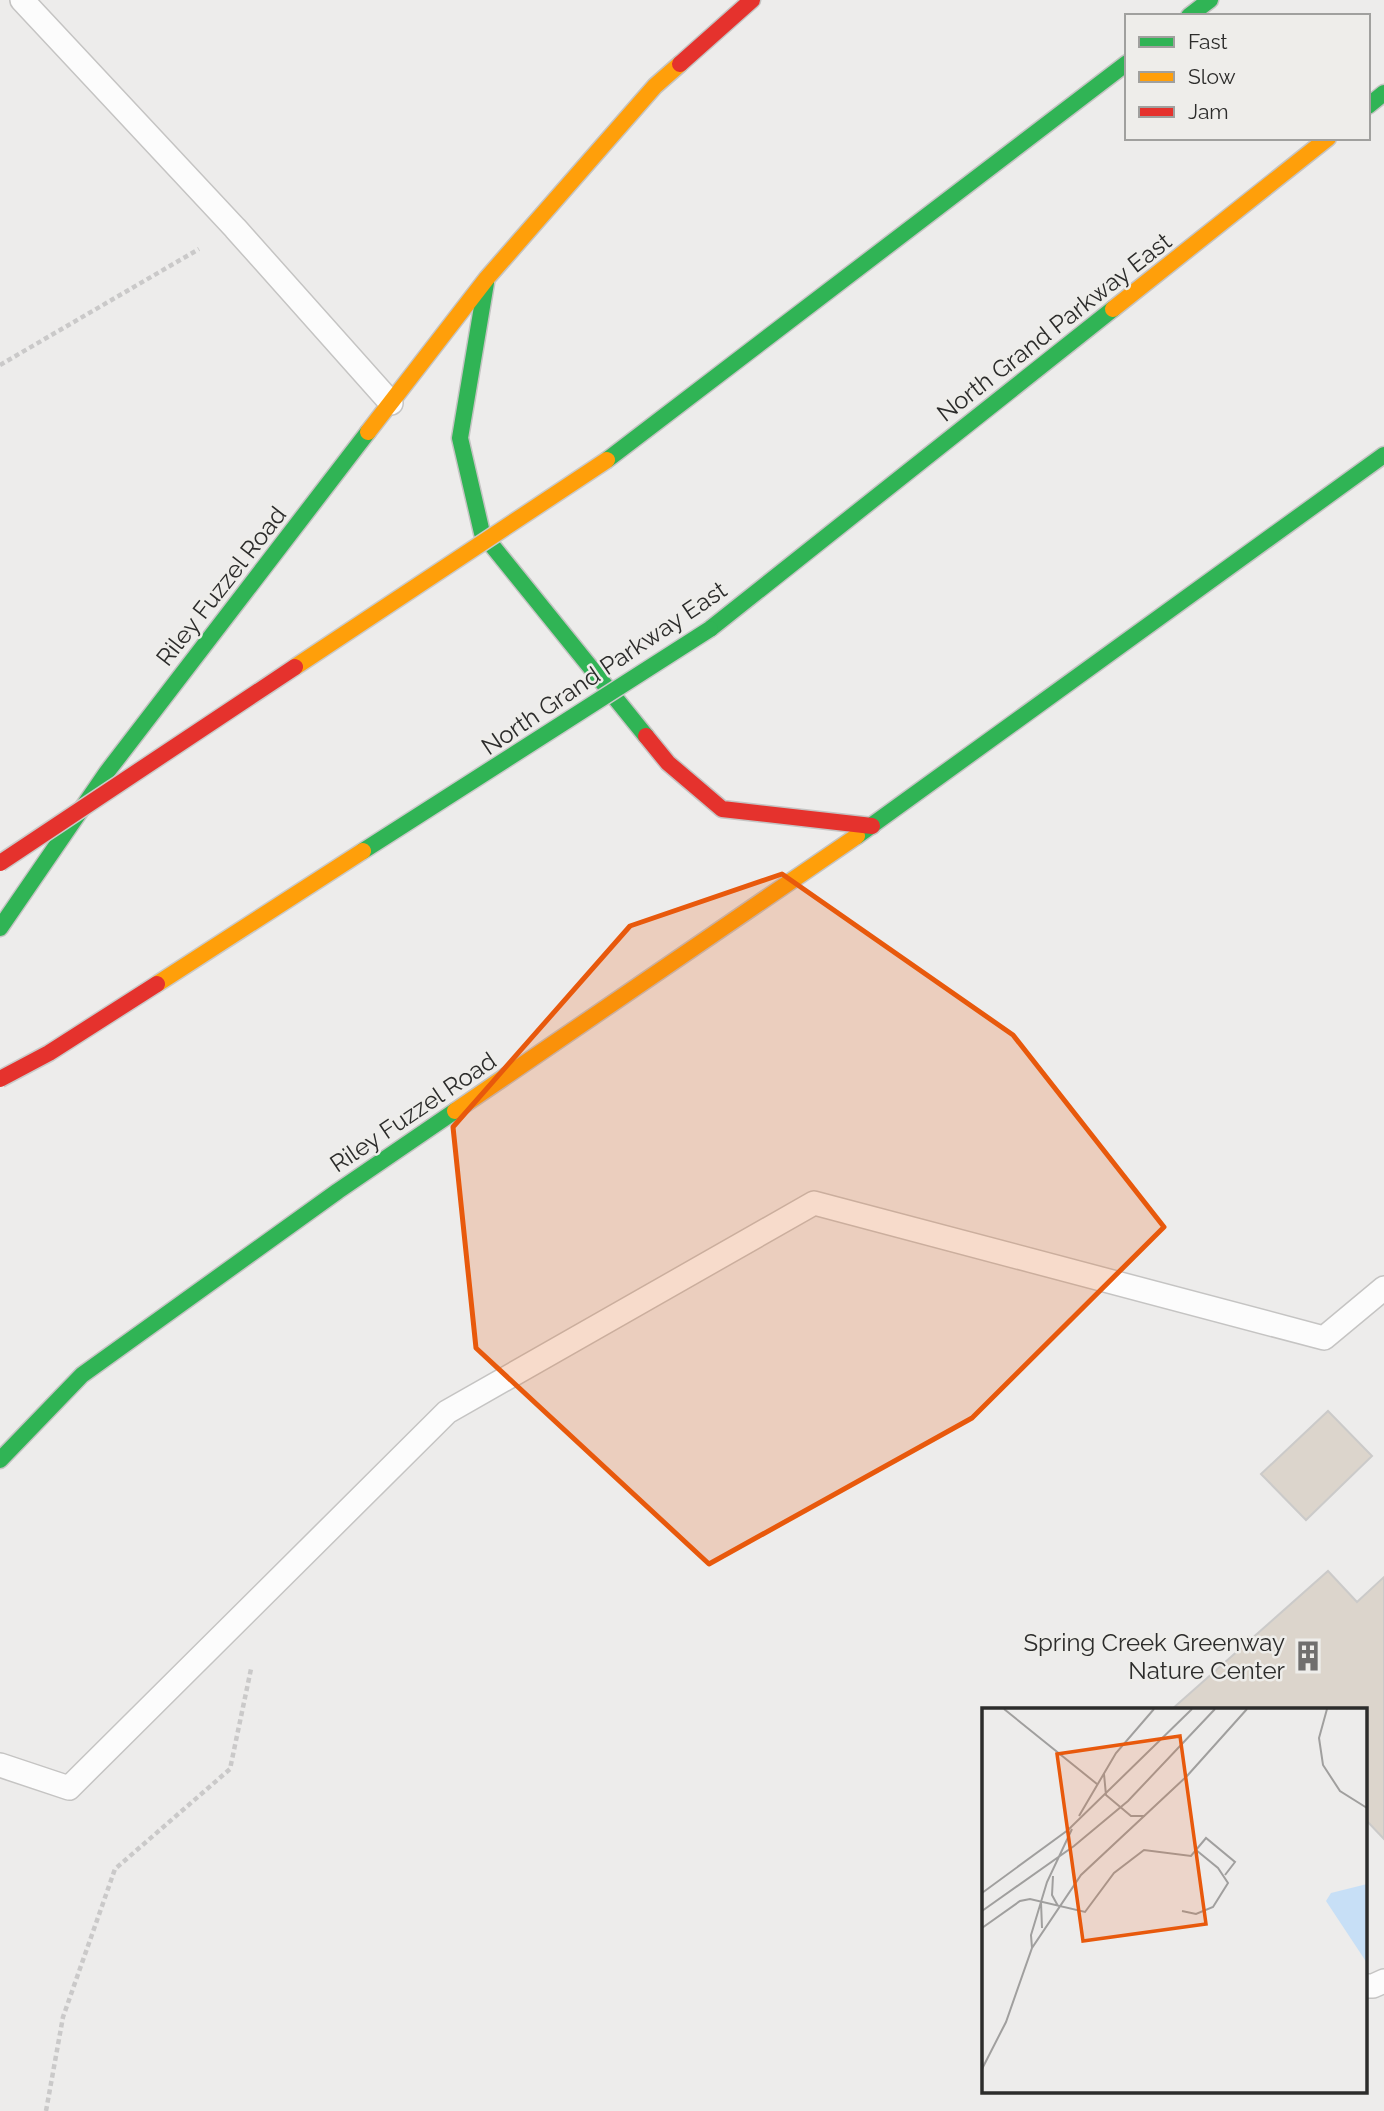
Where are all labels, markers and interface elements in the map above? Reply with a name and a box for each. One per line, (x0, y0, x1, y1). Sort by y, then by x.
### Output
legend (1125, 14, 1370, 140)
text: Fast (1188, 29, 1228, 54)
text: Slow (1188, 64, 1236, 89)
text: Jam (1188, 99, 1229, 124)
street label: North Grand Parkway East (931, 226, 1177, 428)
street label: Riley Fuzzel Road (150, 501, 292, 671)
street label: North Grand Parkway East (476, 575, 732, 761)
street label: Riley Fuzzel Road (324, 1046, 502, 1178)
place label: Spring Creek Greenway Nature Center (1023, 1628, 1286, 1685)
building icon: Spring Creek Greenway Nature Center (1291, 1639, 1325, 1673)
inset map (982, 1708, 1366, 2094)

